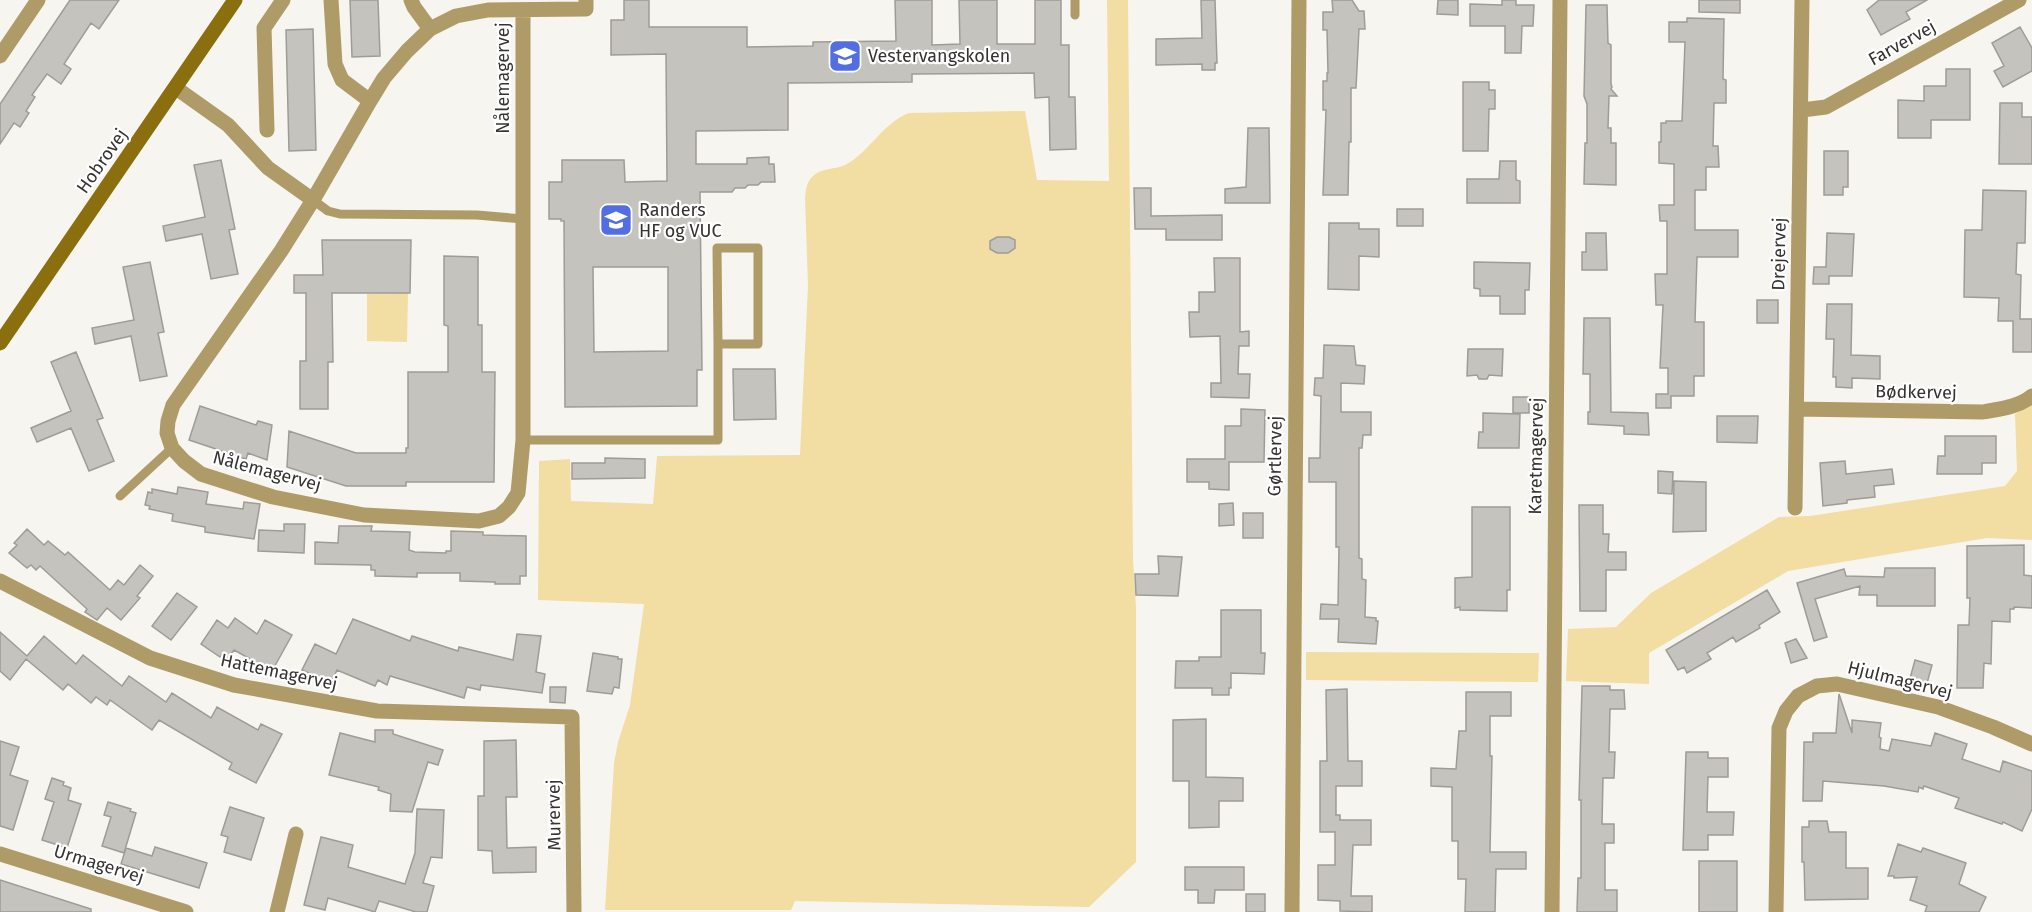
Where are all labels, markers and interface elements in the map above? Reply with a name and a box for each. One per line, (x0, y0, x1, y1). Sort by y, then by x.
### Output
street label: Farvervej (1864, 16, 1940, 70)
street label: Nålemagervej (492, 22, 514, 134)
school or university icon: Vestervangskolen (827, 38, 863, 74)
place label: Vestervangskolen (868, 45, 1010, 67)
street label: Hobrovej (72, 124, 132, 198)
place label: Randers HF og VUC (639, 199, 722, 242)
school or university icon: Randers HF og VUC (598, 202, 634, 238)
street label: Drejervej (1767, 217, 1791, 291)
street label: Bødkervej (1875, 380, 1957, 404)
street label: Karetmagervej (1524, 397, 1548, 515)
street label: Gørtlervej (1263, 415, 1287, 497)
street label: Nålemagervej (210, 446, 324, 496)
street label: Hattemagervej (218, 649, 340, 695)
street label: Hjulmagervej (1845, 656, 1955, 704)
street label: Murervej (542, 779, 566, 851)
street label: Urmagervej (51, 840, 147, 888)

